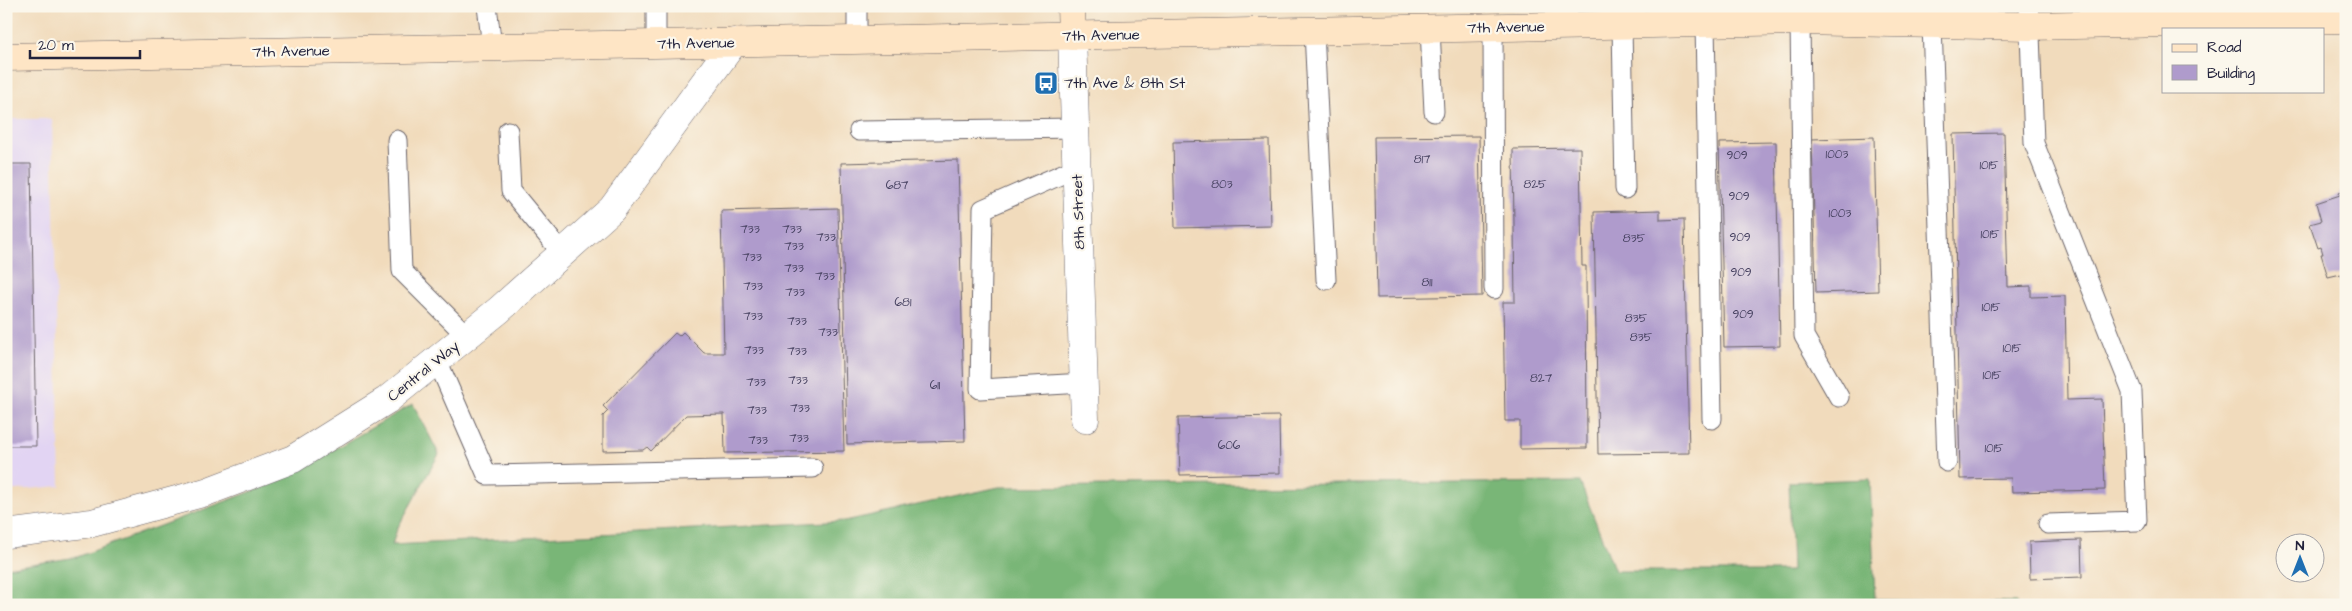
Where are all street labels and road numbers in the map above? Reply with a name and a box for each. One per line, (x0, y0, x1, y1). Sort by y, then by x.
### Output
street label: 7th Avenue (1467, 16, 1545, 39)
street label: 7th Avenue (1062, 24, 1140, 47)
street label: 7th Avenue (657, 32, 735, 55)
street label: 7th Avenue (252, 40, 330, 63)
street label: 8th Street (1067, 174, 1090, 250)
street label: Central Way (383, 336, 464, 408)

